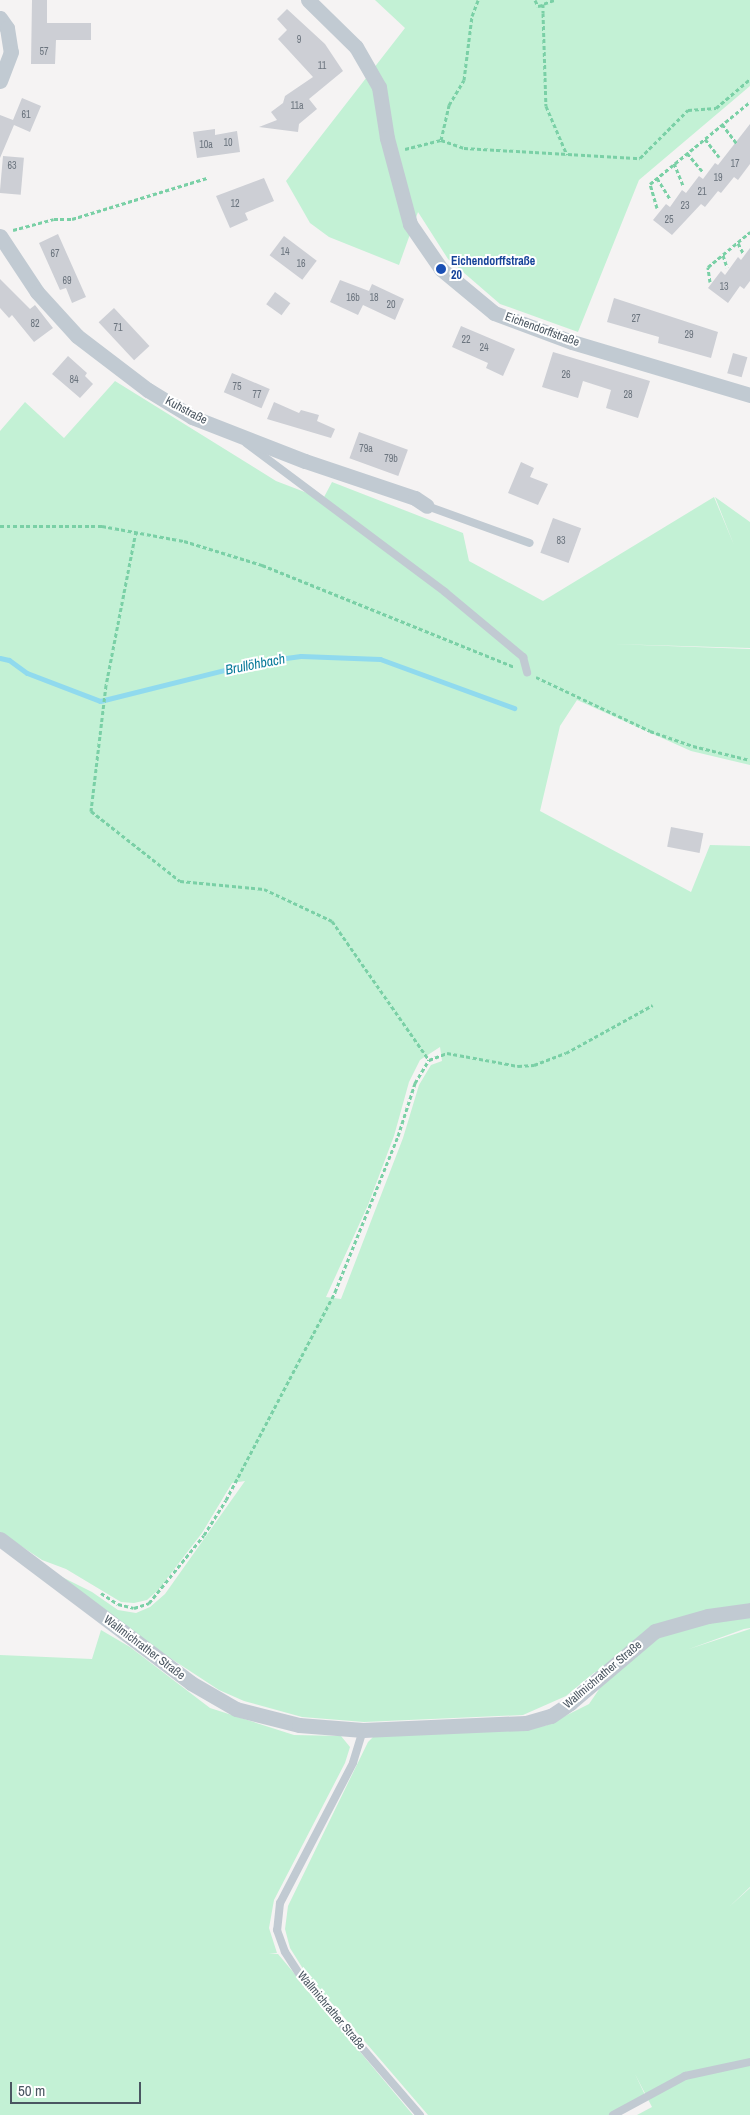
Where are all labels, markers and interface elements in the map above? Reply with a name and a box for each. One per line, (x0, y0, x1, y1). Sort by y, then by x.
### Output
house number: 9 (297, 34, 301, 46)
house number: 57 (39, 46, 49, 58)
house number: 11 (318, 60, 326, 72)
house number: 11a (290, 100, 304, 112)
house number: 61 (21, 109, 31, 121)
house number: 10 (223, 137, 233, 149)
house number: 10a (199, 139, 213, 151)
house number: 17 (730, 158, 740, 170)
house number: 63 (7, 160, 17, 172)
house number: 19 (713, 172, 723, 184)
house number: 21 (697, 186, 707, 198)
house number: 12 (230, 198, 240, 210)
house number: 23 (680, 200, 690, 212)
house number: 25 (664, 214, 674, 226)
house number: 14 (280, 246, 290, 258)
house number: 67 (50, 248, 60, 260)
place label: Eichendorffstraße 20 (451, 255, 535, 283)
house number: 16 (296, 258, 306, 270)
marker: Eichendorffstraße 20 (435, 263, 447, 275)
house number: 69 (62, 275, 72, 287)
house number: 13 (719, 281, 729, 293)
house number: 16b (346, 292, 360, 304)
house number: 18 (369, 292, 379, 304)
house number: 20 (386, 299, 396, 311)
street label: Eichendorffstraße (503, 310, 581, 350)
house number: 27 (631, 313, 641, 325)
house number: 82 (30, 318, 40, 330)
house number: 71 (113, 322, 123, 334)
house number: 29 (684, 329, 694, 341)
house number: 22 (461, 334, 471, 346)
house number: 24 (479, 342, 489, 354)
house number: 26 (561, 369, 571, 381)
house number: 84 (69, 374, 79, 386)
house number: 75 (232, 381, 242, 393)
house number: 77 (252, 389, 262, 401)
house number: 28 (623, 389, 633, 401)
street label: Kuhstraße (163, 394, 209, 428)
house number: 79a (359, 443, 373, 455)
house number: 79b (384, 453, 398, 465)
house number: 83 (556, 535, 566, 547)
water label: Brullöhbach (224, 650, 286, 678)
street label: Wallmichrather Straße (101, 1613, 187, 1683)
street label: Wallmichrather Straße (561, 1638, 645, 1712)
street label: Wallmichrather Straße (294, 1969, 368, 2053)
scale bar (12, 2072, 144, 2104)
text: 50 m (18, 2080, 45, 2101)

